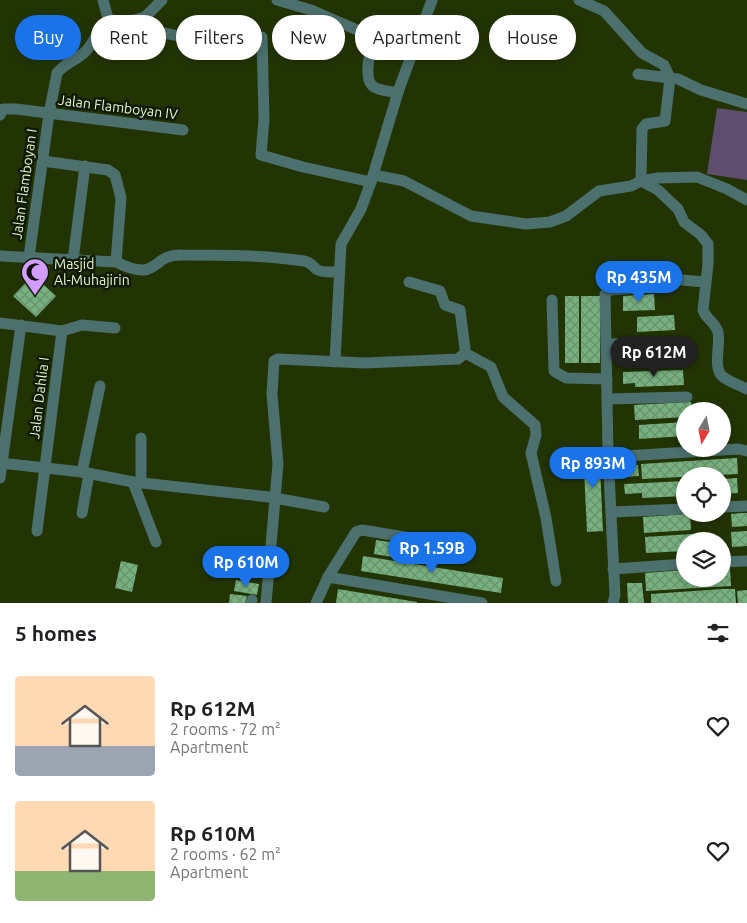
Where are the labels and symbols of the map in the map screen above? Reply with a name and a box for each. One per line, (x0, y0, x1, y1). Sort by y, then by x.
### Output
street label: Jalan Flamboyan IV (57, 92, 179, 122)
street label: Jalan Flamboyan I (8, 128, 40, 240)
place label: Masjid Al-Muhajirin (54, 256, 130, 288)
mosque icon: Masjid Al-Muhajirin (20, 257, 50, 296)
pin: Rp 435M (593, 260, 685, 303)
pin: Rp 612M (608, 336, 700, 378)
street label: Jalan Dahlia I (26, 356, 52, 440)
north arrow (676, 402, 731, 458)
pin: Rp 893M (547, 446, 639, 489)
pin: Rp 1.59B (380, 532, 484, 574)
pin: Rp 610M (200, 546, 292, 588)

